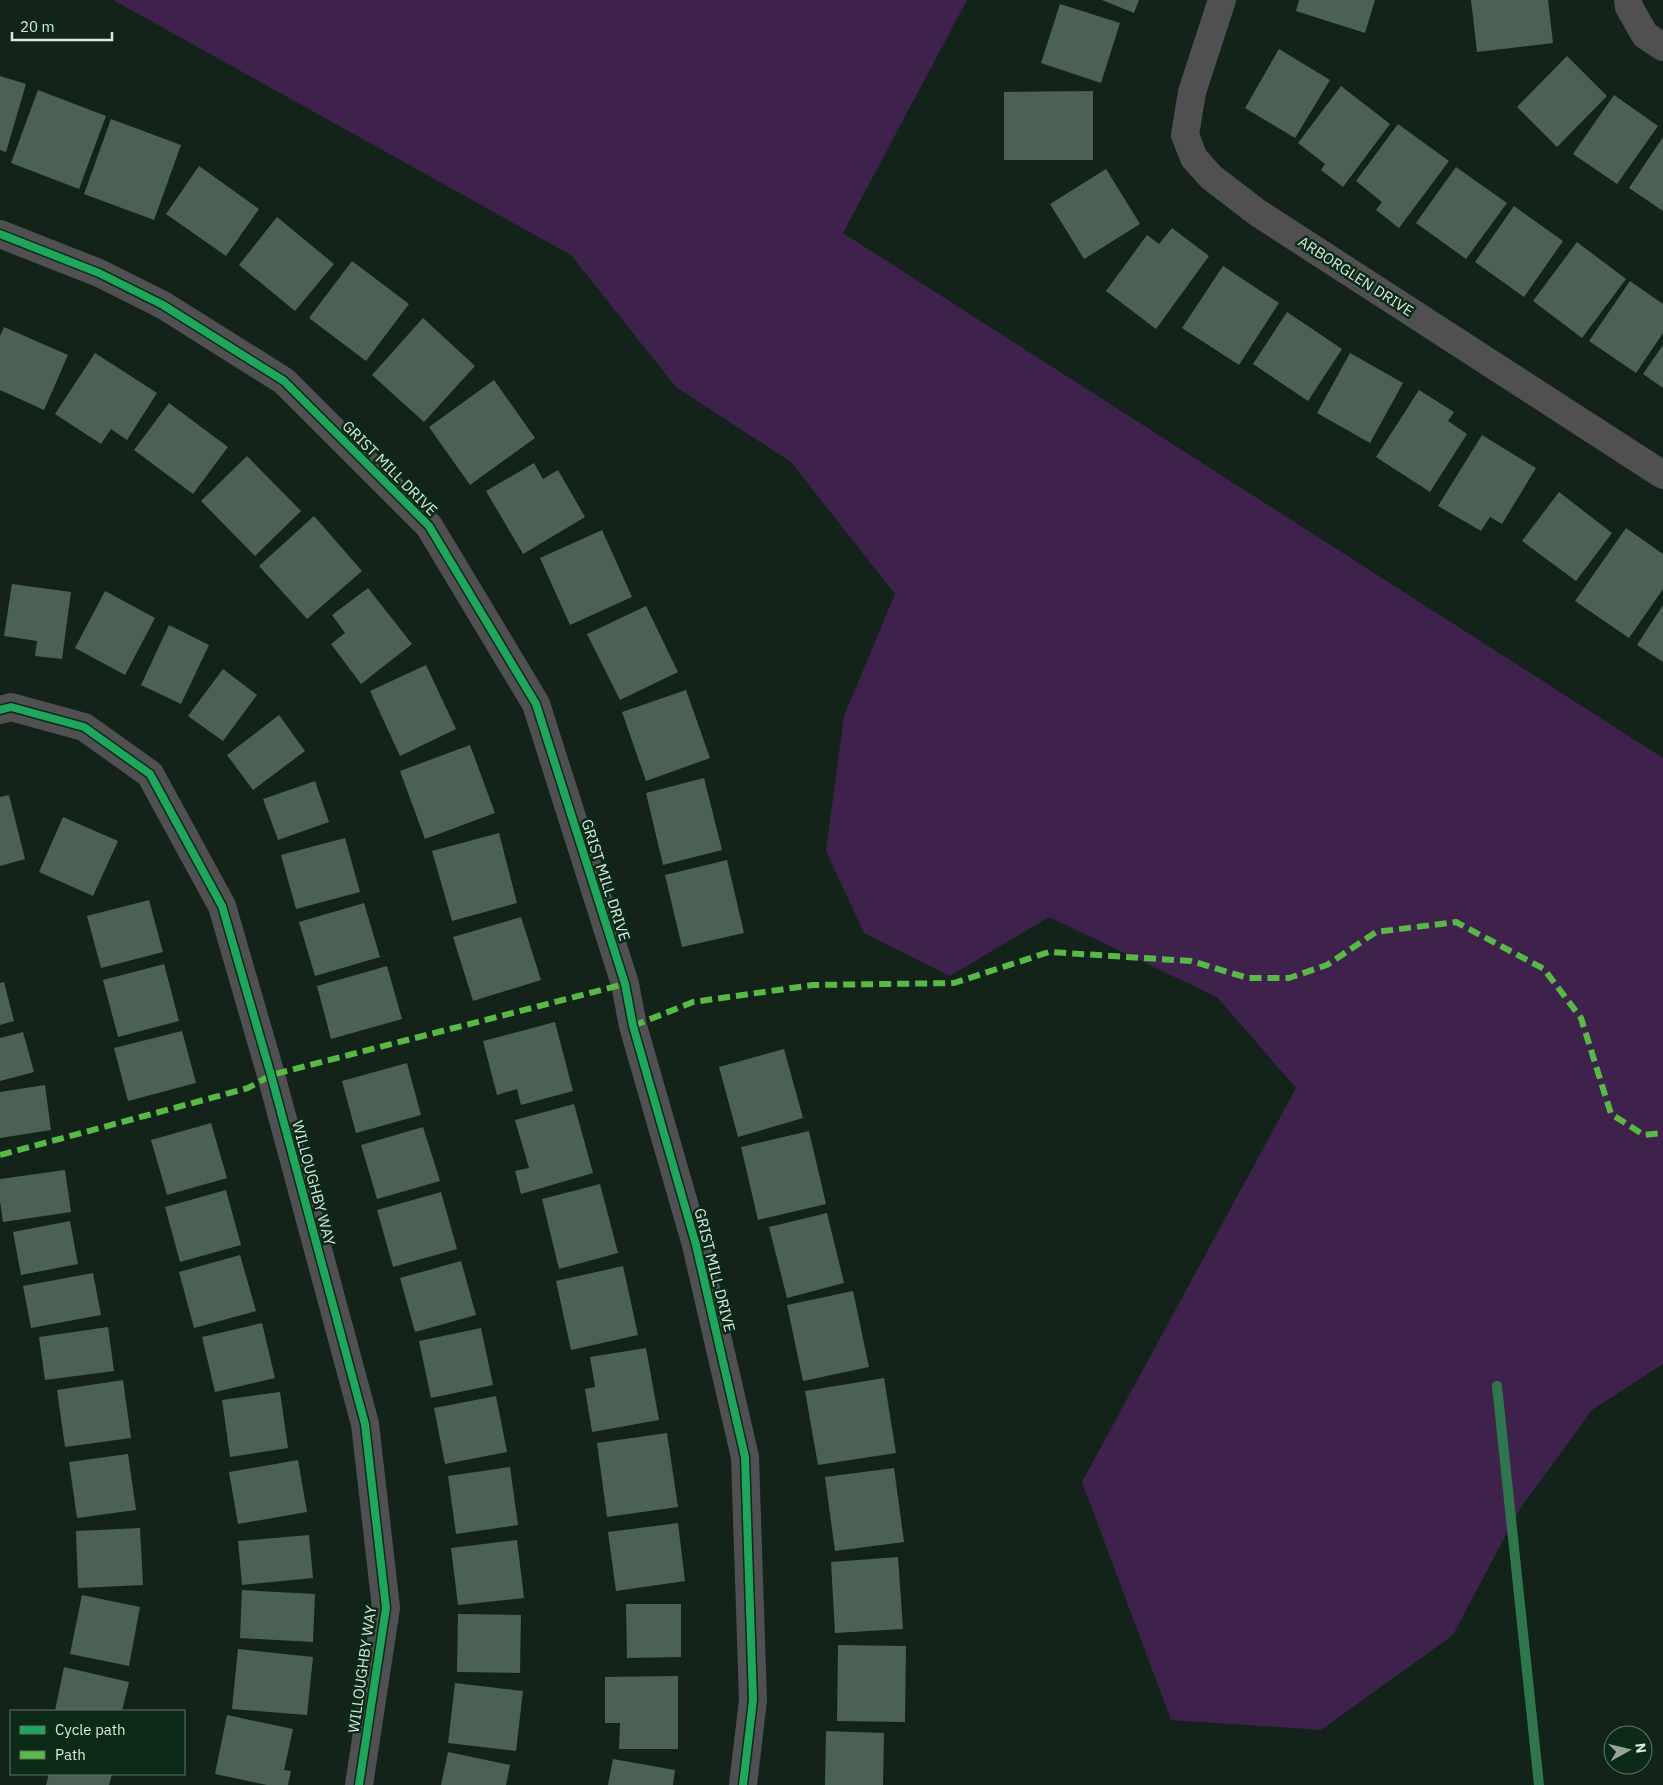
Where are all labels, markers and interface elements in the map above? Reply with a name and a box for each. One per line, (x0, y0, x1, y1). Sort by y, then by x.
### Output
scale bar (12, 10, 112, 42)
text: 20 m (20, 17, 55, 36)
street label: ARBORGLEN DRIVE (1295, 232, 1417, 320)
street label: GRIST MILL DRIVE (338, 416, 442, 520)
street label: GRIST MILL DRIVE (577, 817, 635, 943)
street label: WILLOUGHBY WAY (288, 1118, 340, 1248)
street label: GRIST MILL DRIVE (690, 1206, 740, 1334)
street label: WILLOUGHBY WAY (344, 1604, 380, 1734)
legend (10, 1710, 185, 1775)
text: Cycle path (55, 1720, 126, 1739)
north arrow (1603, 1725, 1653, 1775)
text: N (1631, 1742, 1650, 1754)
text: Path (55, 1745, 86, 1764)

